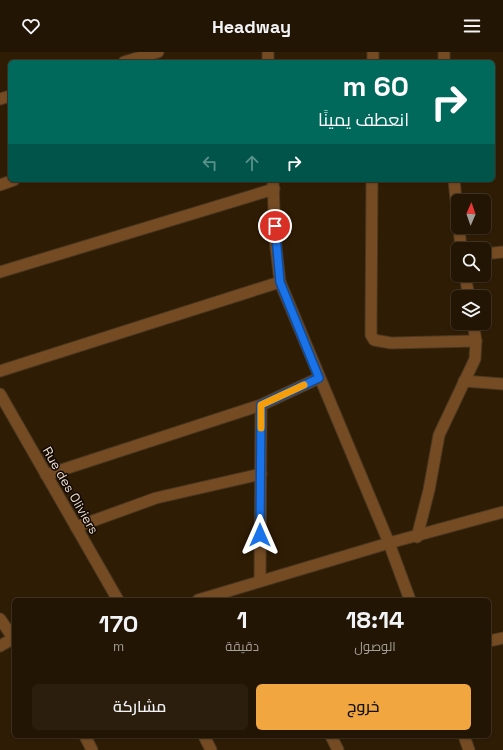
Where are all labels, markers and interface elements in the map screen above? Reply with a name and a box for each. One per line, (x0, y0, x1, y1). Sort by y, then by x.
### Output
icon: heart (20, 15, 42, 37)
text: Headway (212, 15, 291, 38)
icon: menu (461, 15, 483, 37)
text: 60 m (343, 68, 409, 104)
icon: right (423, 76, 475, 128)
text: انعطف يمينًا (318, 108, 409, 131)
icon: left (199, 152, 221, 174)
icon: ahead (241, 152, 263, 174)
icon: right (283, 152, 305, 174)
north arrow (451, 194, 491, 234)
map controls (451, 194, 491, 330)
pin (258, 209, 292, 243)
icon: arrive (264, 215, 286, 237)
button: search (451, 242, 491, 282)
button: layers (451, 290, 491, 330)
street label: Rue des Oliviers (39, 444, 103, 537)
position arrow (239, 514, 281, 556)
text: 1 (237, 604, 248, 635)
text: 18:14 (346, 604, 404, 635)
text: 170 (99, 608, 138, 639)
text: m (113, 638, 124, 655)
text: دقيقة (225, 638, 259, 655)
text: الوصول (354, 638, 396, 655)
button: مشاركة (32, 684, 248, 730)
button: خروج (256, 684, 471, 730)

